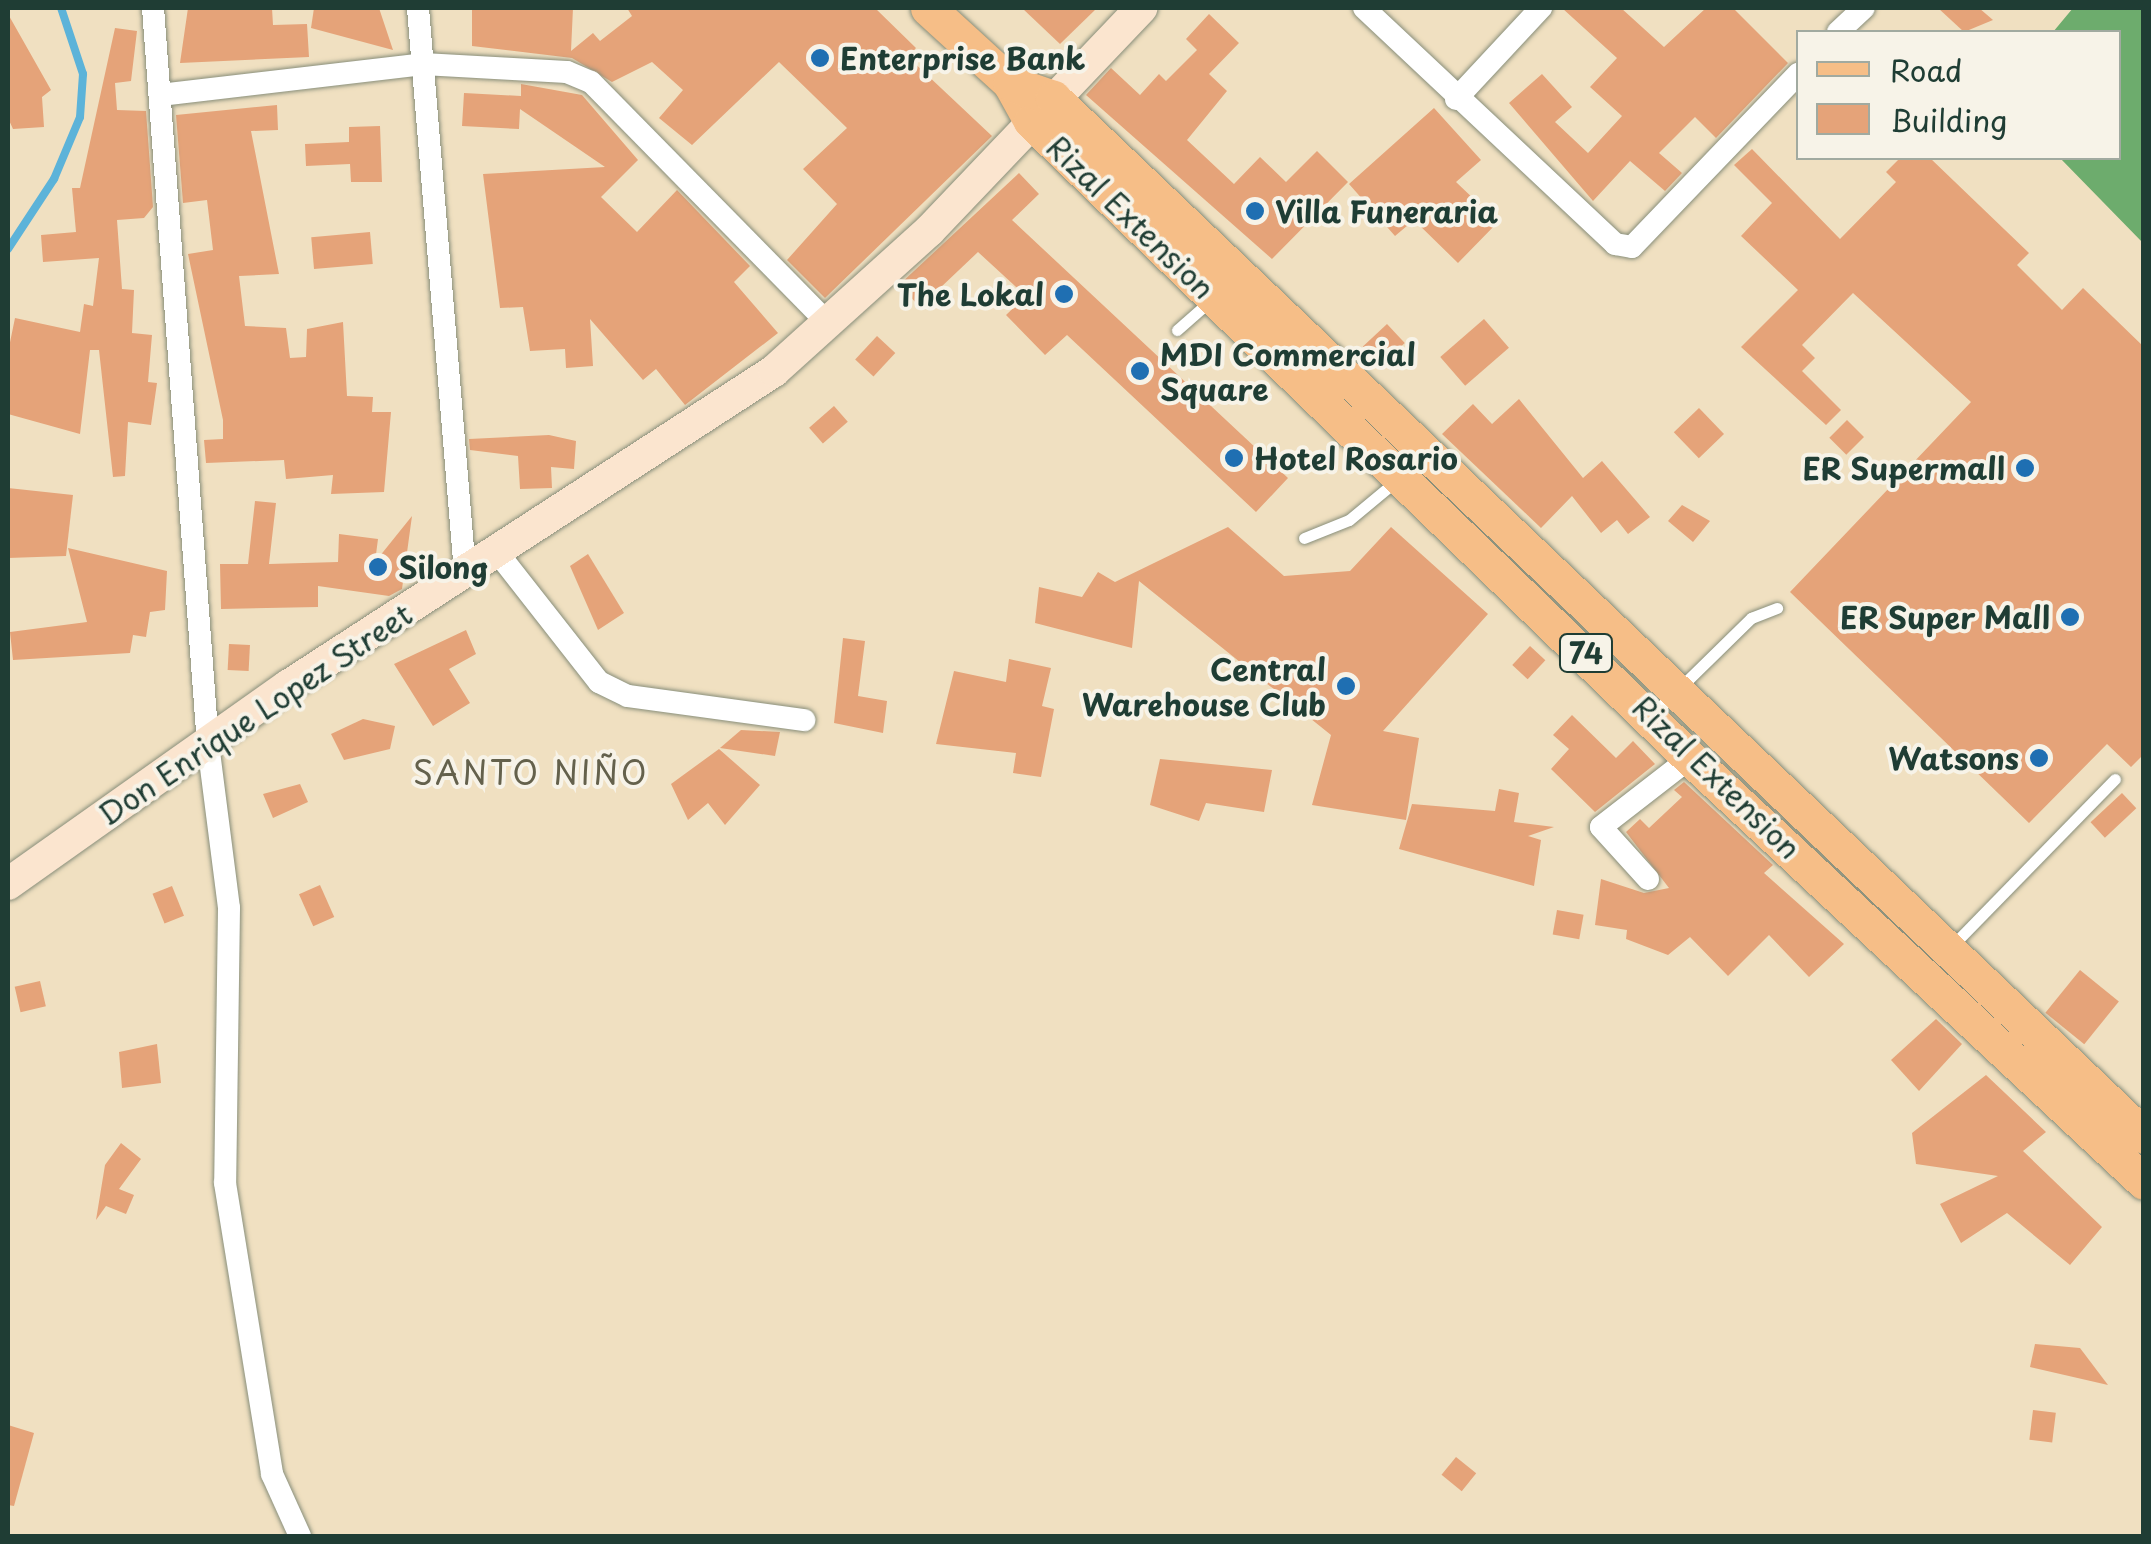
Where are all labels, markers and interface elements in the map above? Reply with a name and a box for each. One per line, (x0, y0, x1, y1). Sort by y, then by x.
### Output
legend (1796, 30, 2121, 160)
place label: Enterprise Bank (840, 40, 1086, 76)
marker: Enterprise Bank (809, 47, 831, 69)
text: Road (1890, 47, 1963, 92)
text: Building (1890, 97, 2007, 142)
street label: Rizal Extension (1040, 128, 1222, 306)
place label: Villa Funeraria (1275, 193, 1501, 229)
marker: Villa Funeraria (1244, 200, 1266, 222)
place label: The Lokal (895, 276, 1044, 312)
marker: The Lokal (1053, 283, 1075, 305)
place label: MDI Commercial Square (1160, 336, 1416, 406)
marker: MDI Commercial Square (1129, 360, 1151, 382)
place label: Hotel Rosario (1254, 440, 1459, 476)
marker: Hotel Rosario (1223, 447, 1245, 469)
place label: ER Supermall (1801, 450, 2005, 486)
marker: ER Supermall (2014, 457, 2036, 479)
place label: Silong (398, 549, 489, 585)
marker: Silong (367, 556, 389, 578)
street label: Don Enrique Lopez Street (92, 596, 418, 832)
place label: ER Super Mall (1836, 599, 2050, 635)
marker: ER Super Mall (2059, 606, 2081, 628)
road number: 74 (1558, 630, 1614, 676)
place label: Central Warehouse Club (1082, 651, 1326, 722)
marker: Central Warehouse Club (1335, 675, 1357, 697)
street label: Rizal Extension (1626, 688, 1808, 866)
place label: Watsons (1888, 740, 2019, 776)
marker: Watsons (2028, 747, 2050, 769)
district label: SANTO NIÑO (412, 753, 650, 791)

